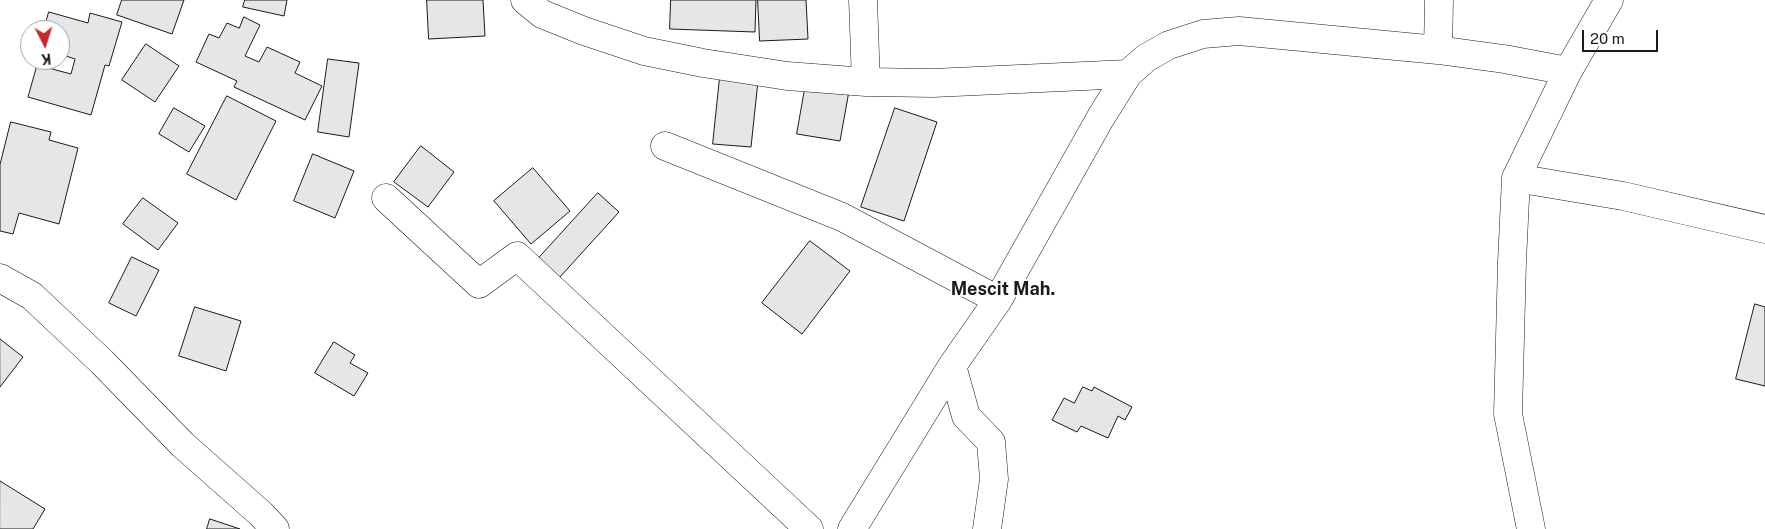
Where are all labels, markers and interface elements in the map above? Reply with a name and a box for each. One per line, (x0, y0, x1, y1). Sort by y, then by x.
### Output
north arrow (20, 20, 70, 70)
scale bar (1585, 20, 1661, 52)
text: 20 m (1590, 30, 1625, 47)
text: K (41, 51, 52, 67)
district label: Mescit Mah. (951, 278, 1055, 300)

